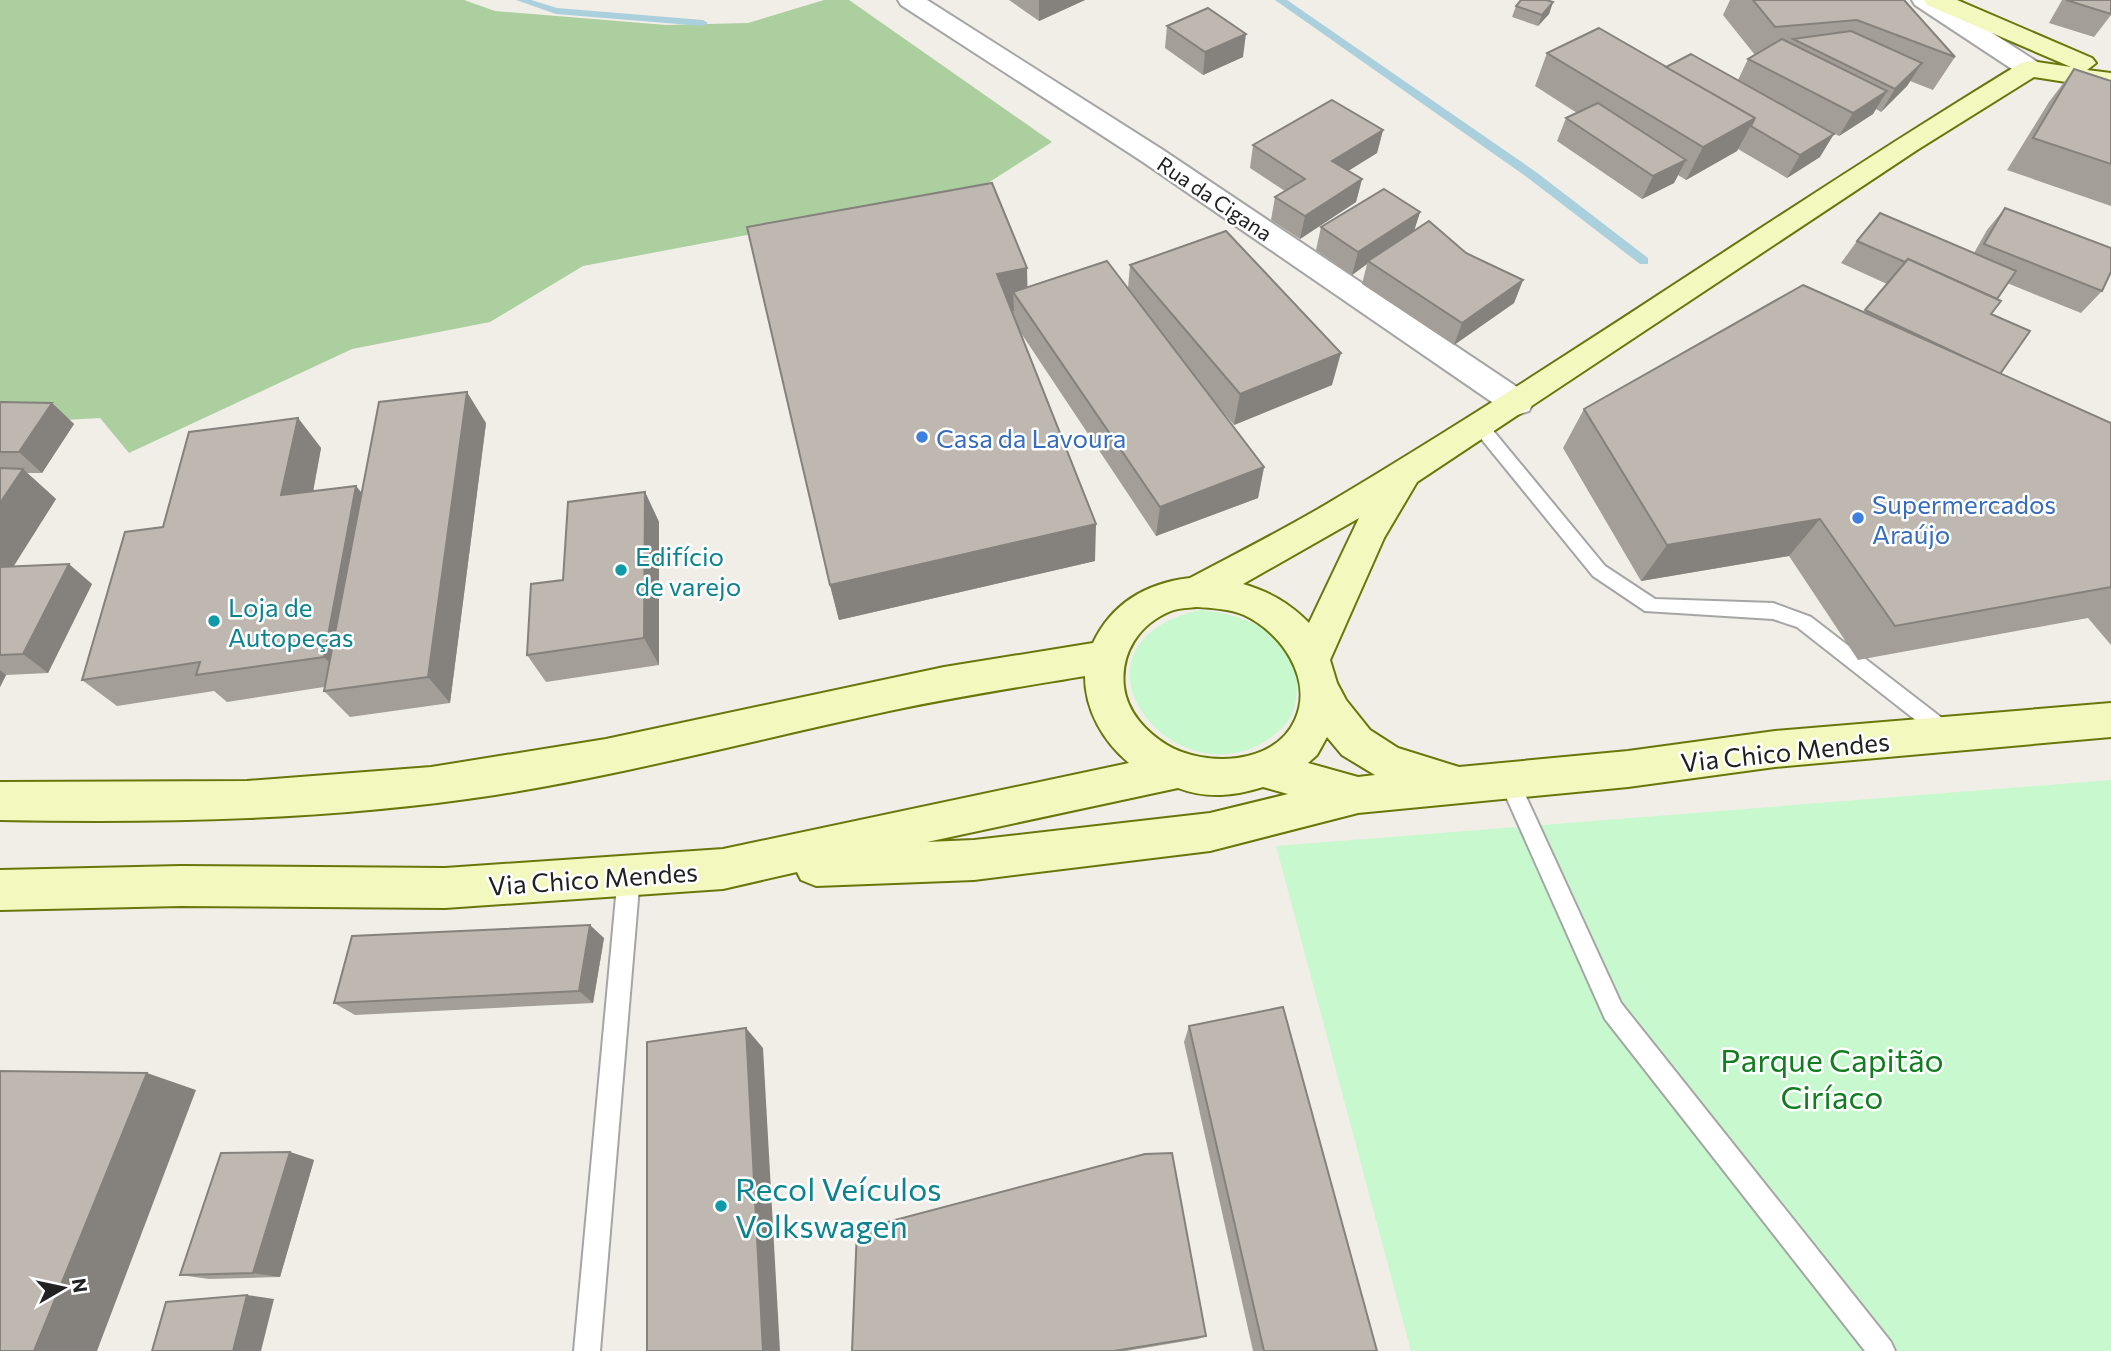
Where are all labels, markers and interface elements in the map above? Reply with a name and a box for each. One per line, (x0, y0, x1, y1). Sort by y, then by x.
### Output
street label: Rua da Cigana (1153, 150, 1277, 246)
place label: Casa da Lavoura (936, 422, 1126, 453)
marker: Casa da Lavoura (914, 429, 930, 445)
place label: Supermercados Araújo (1872, 488, 2056, 549)
marker: Supermercados Araújo (1850, 510, 1866, 526)
place label: Edifício de varejo (635, 540, 741, 601)
marker: Edifício de varejo (613, 562, 629, 578)
place label: Loja de Autopeças (228, 591, 354, 652)
marker: Loja de Autopeças (206, 613, 222, 629)
street label: Via Chico Mendes (1679, 725, 1891, 777)
street label: Via Chico Mendes (487, 855, 699, 901)
park label: Parque Capitão Ciríaco (1720, 1039, 1944, 1116)
place label: Recol Veículos Volkswagen (735, 1168, 942, 1245)
marker: Recol Veículos Volkswagen (713, 1198, 729, 1214)
north arrow (28, 1253, 98, 1323)
text: N (68, 1276, 93, 1294)

